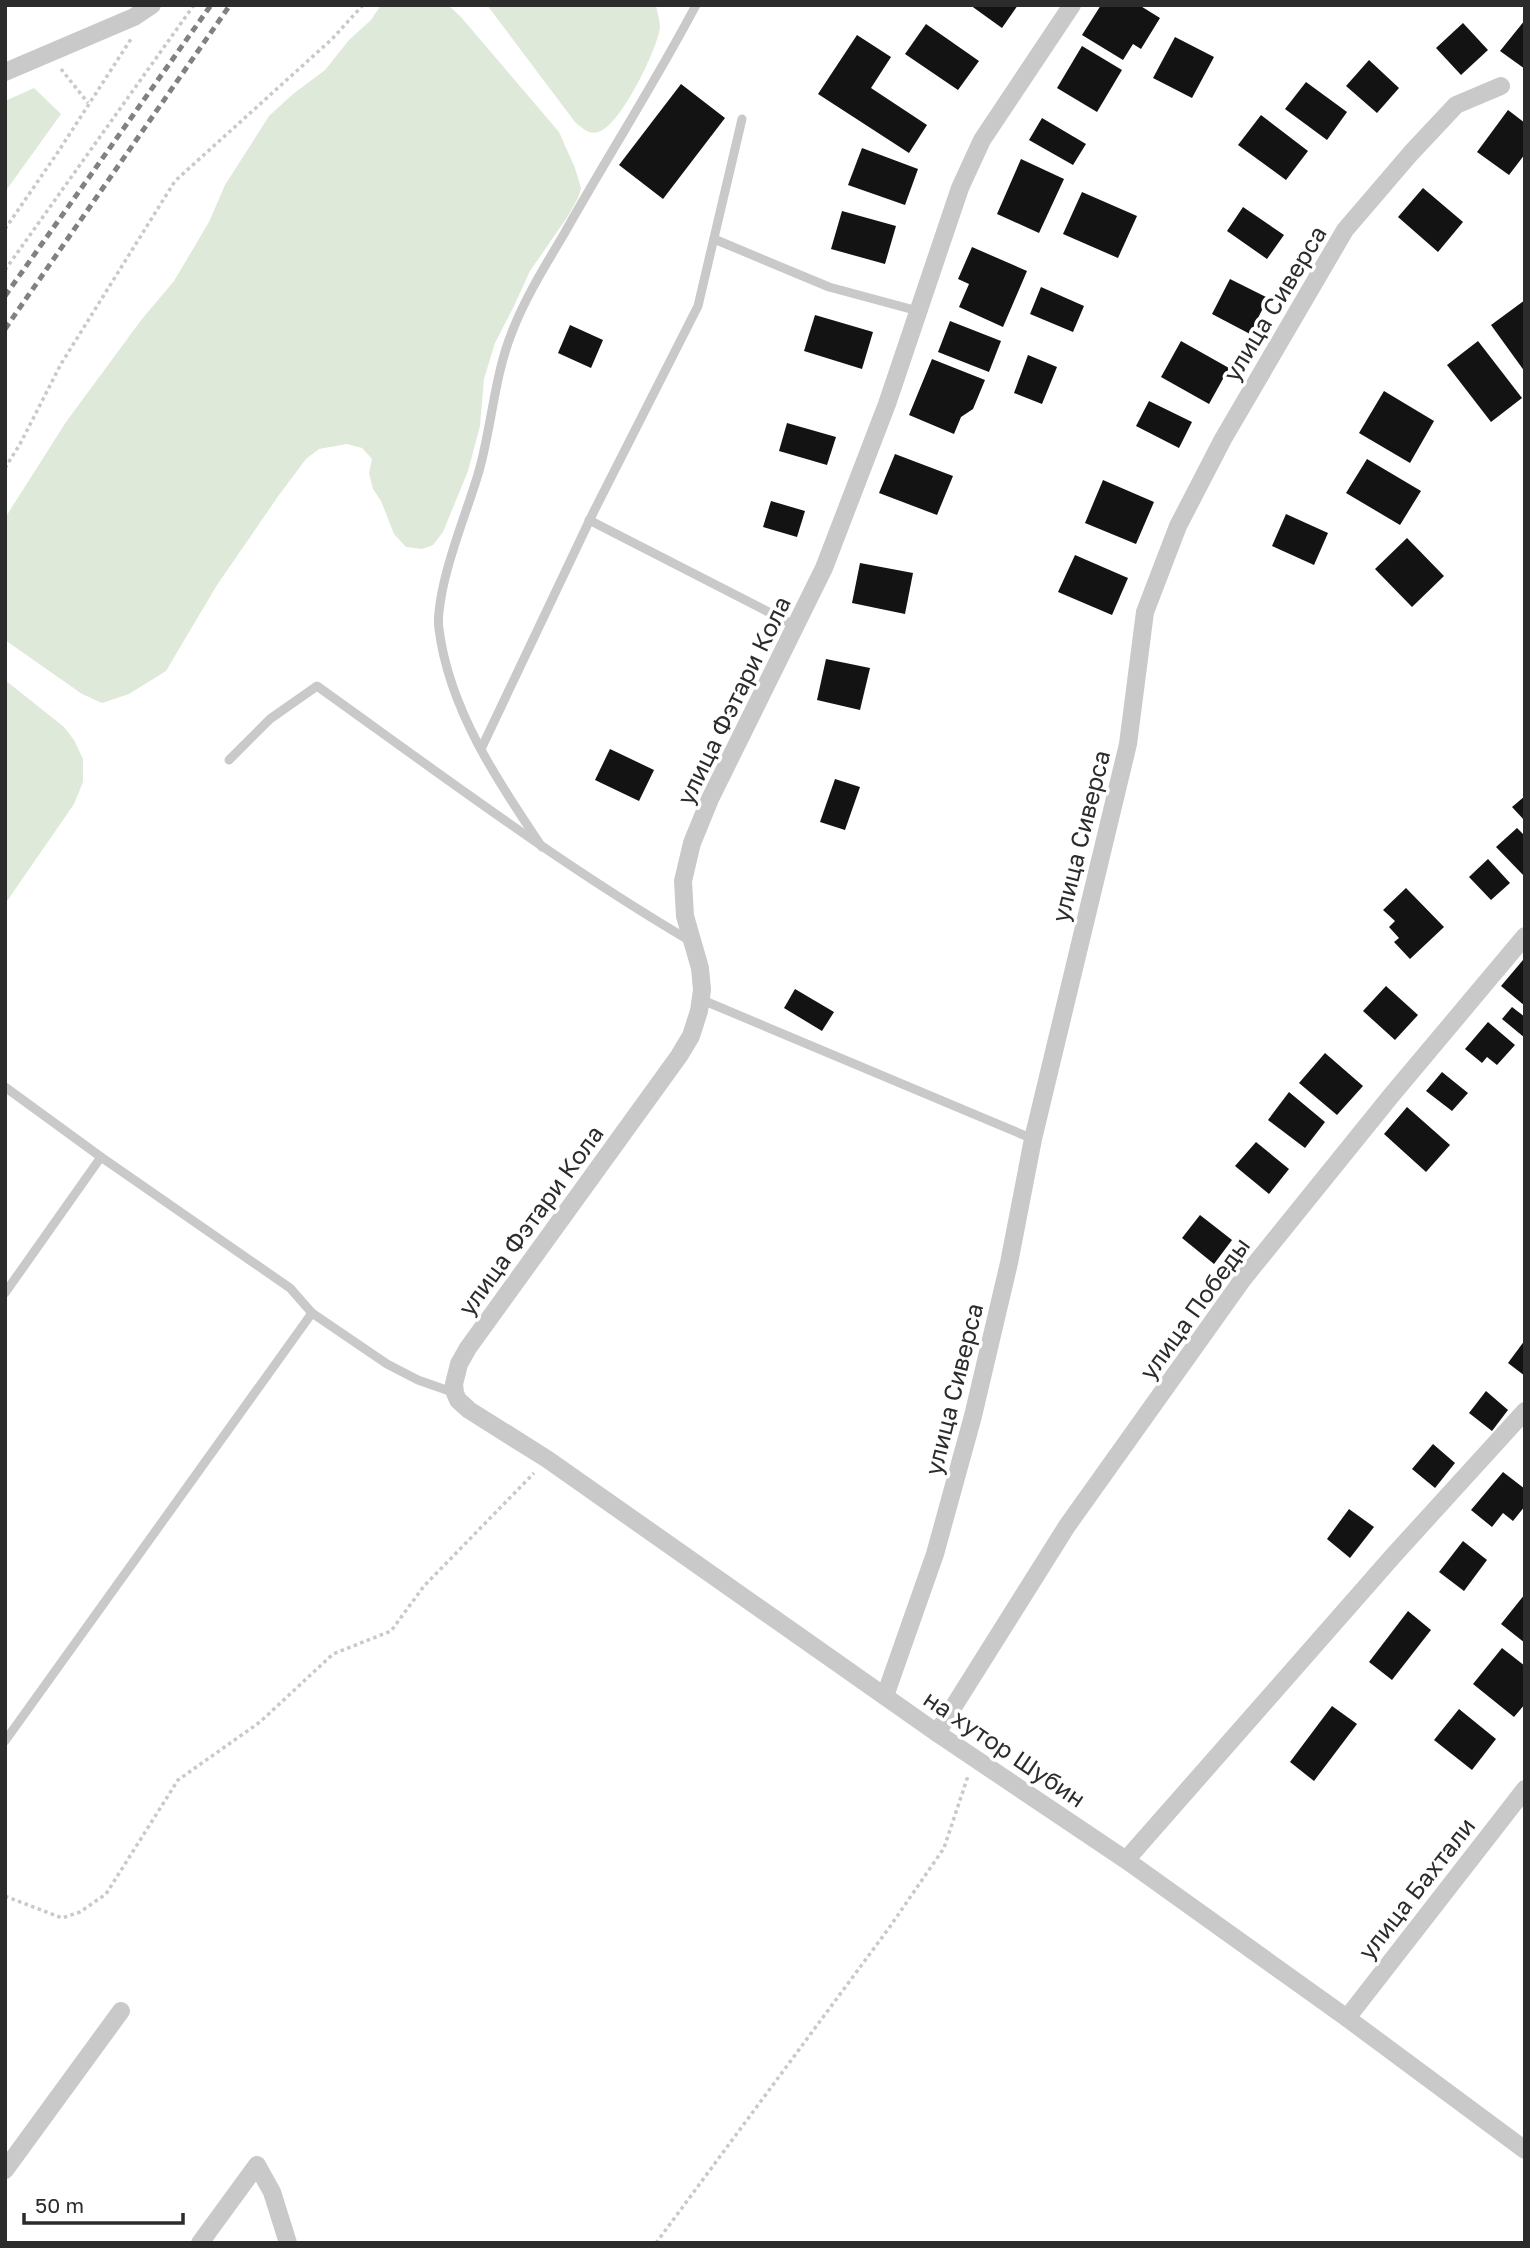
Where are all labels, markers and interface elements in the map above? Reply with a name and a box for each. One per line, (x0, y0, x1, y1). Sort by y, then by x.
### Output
street label: улица Сиверса (1216, 220, 1332, 386)
street label: улица Фэтари Кола (670, 591, 796, 809)
street label: улица Сиверса (1045, 747, 1115, 925)
street label: улица Фэтари Кола (451, 1119, 609, 1321)
street label: улица Победы (1133, 1231, 1255, 1385)
street label: улица Сиверса (918, 1300, 988, 1478)
street label: на хутор Шубин (919, 1683, 1091, 1813)
street label: улица Бахтали (1351, 1811, 1481, 1965)
scale bar (24, 2182, 184, 2226)
text: 50 m (35, 2192, 84, 2218)

